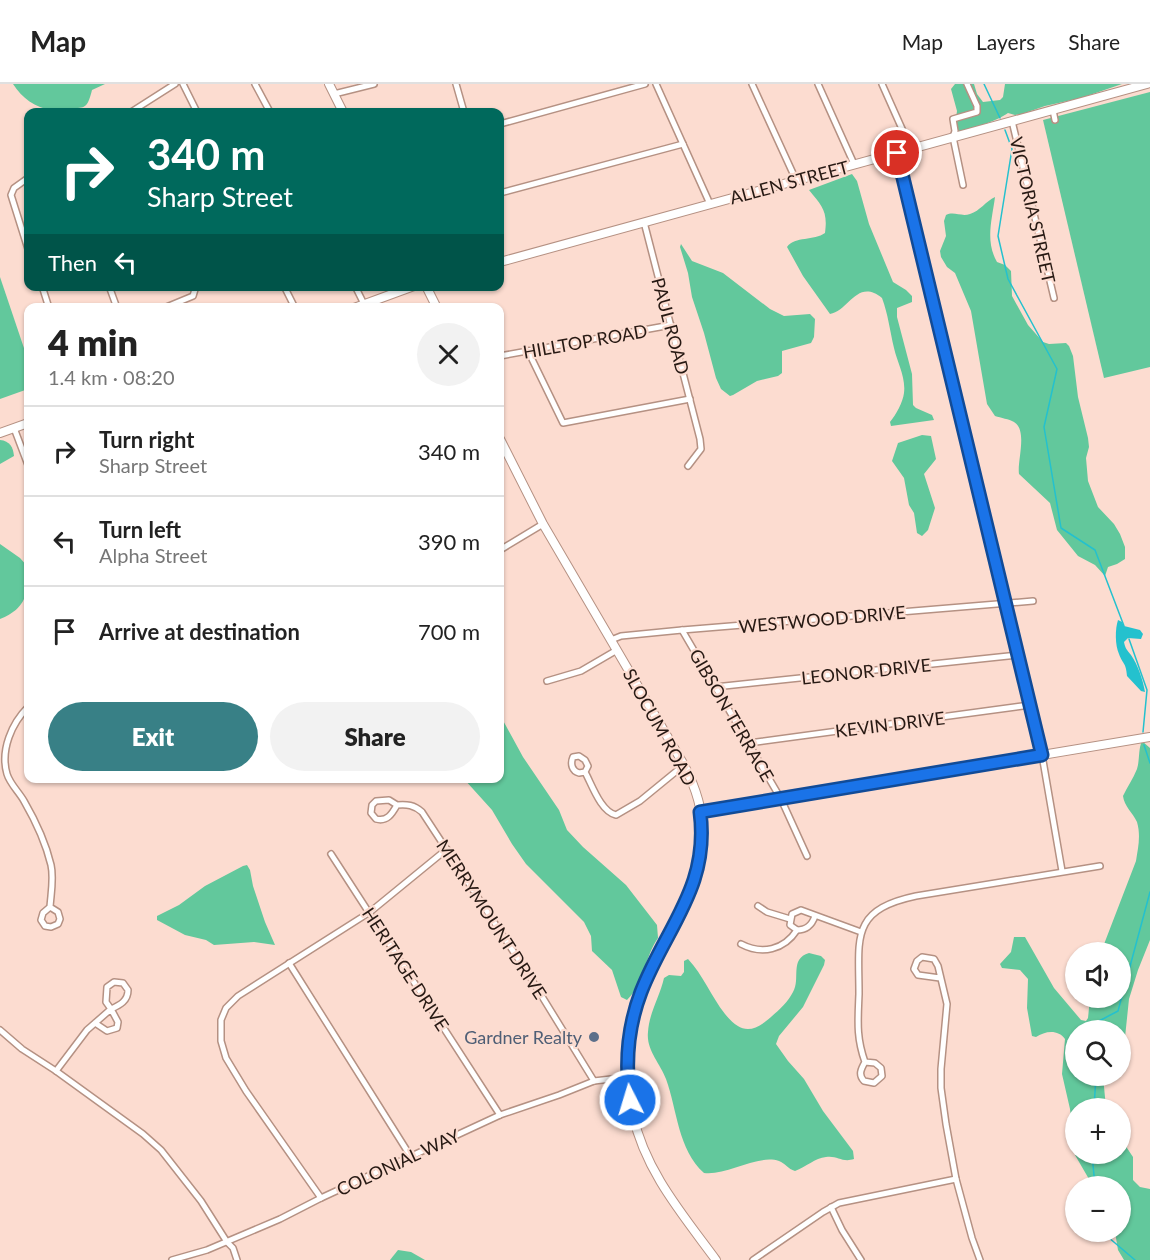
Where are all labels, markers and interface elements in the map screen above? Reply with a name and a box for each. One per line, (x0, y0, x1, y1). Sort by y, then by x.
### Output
text: Map (30, 24, 86, 58)
text: Map (902, 29, 943, 54)
text: Layers (976, 29, 1035, 54)
text: Share (1068, 29, 1120, 54)
pin (871, 127, 922, 178)
text: 340 m (147, 129, 265, 179)
icon: right (48, 132, 126, 210)
street label: VICTORIA STREET (1005, 135, 1061, 286)
icon: arrive (880, 136, 913, 169)
street label: ALLEN STREET (727, 155, 851, 208)
text: Sharp Street (147, 180, 293, 213)
icon: left (109, 246, 142, 279)
text: Then (48, 249, 97, 276)
street label: PAUL ROAD (648, 275, 694, 377)
street label: HILLTOP ROAD (521, 319, 649, 363)
text: 4 min (48, 320, 138, 364)
button: close (417, 323, 480, 386)
text: 1.4 km · 08:20 (48, 365, 175, 389)
text: Turn right (99, 426, 194, 453)
icon: right (48, 435, 81, 468)
text: 340 m (418, 438, 480, 465)
text: Sharp Street (99, 453, 207, 477)
text: Turn left (99, 516, 181, 543)
icon: left (48, 525, 81, 558)
text: 390 m (418, 528, 480, 555)
text: Alpha Street (99, 543, 207, 567)
street label: WESTWOOD DRIVE (738, 601, 906, 637)
icon: arrive (48, 615, 81, 648)
text: Arrive at destination (99, 618, 300, 645)
text: 700 m (418, 618, 480, 645)
street label: GIBSON TERRACE (685, 645, 779, 785)
street label: LEONOR DRIVE (800, 653, 932, 689)
street label: SLOCUM ROAD (619, 665, 701, 789)
button: Exit (48, 702, 258, 771)
button: Share (270, 702, 480, 771)
street label: KEVIN DRIVE (834, 706, 946, 742)
street label: MERRYMOUNT DRIVE (432, 835, 552, 1003)
street label: HERITAGE DRIVE (358, 903, 454, 1035)
map controls (1065, 942, 1131, 1242)
button: sound (1065, 942, 1131, 1008)
button: search (1065, 1020, 1131, 1086)
place label: Gardner Realty (464, 1026, 583, 1048)
marker: Gardner Realty (587, 1030, 601, 1044)
position arrow (598, 1068, 662, 1132)
button: + (1065, 1098, 1131, 1164)
street label: COLONIAL WAY (333, 1124, 464, 1200)
button: − (1065, 1176, 1131, 1242)

